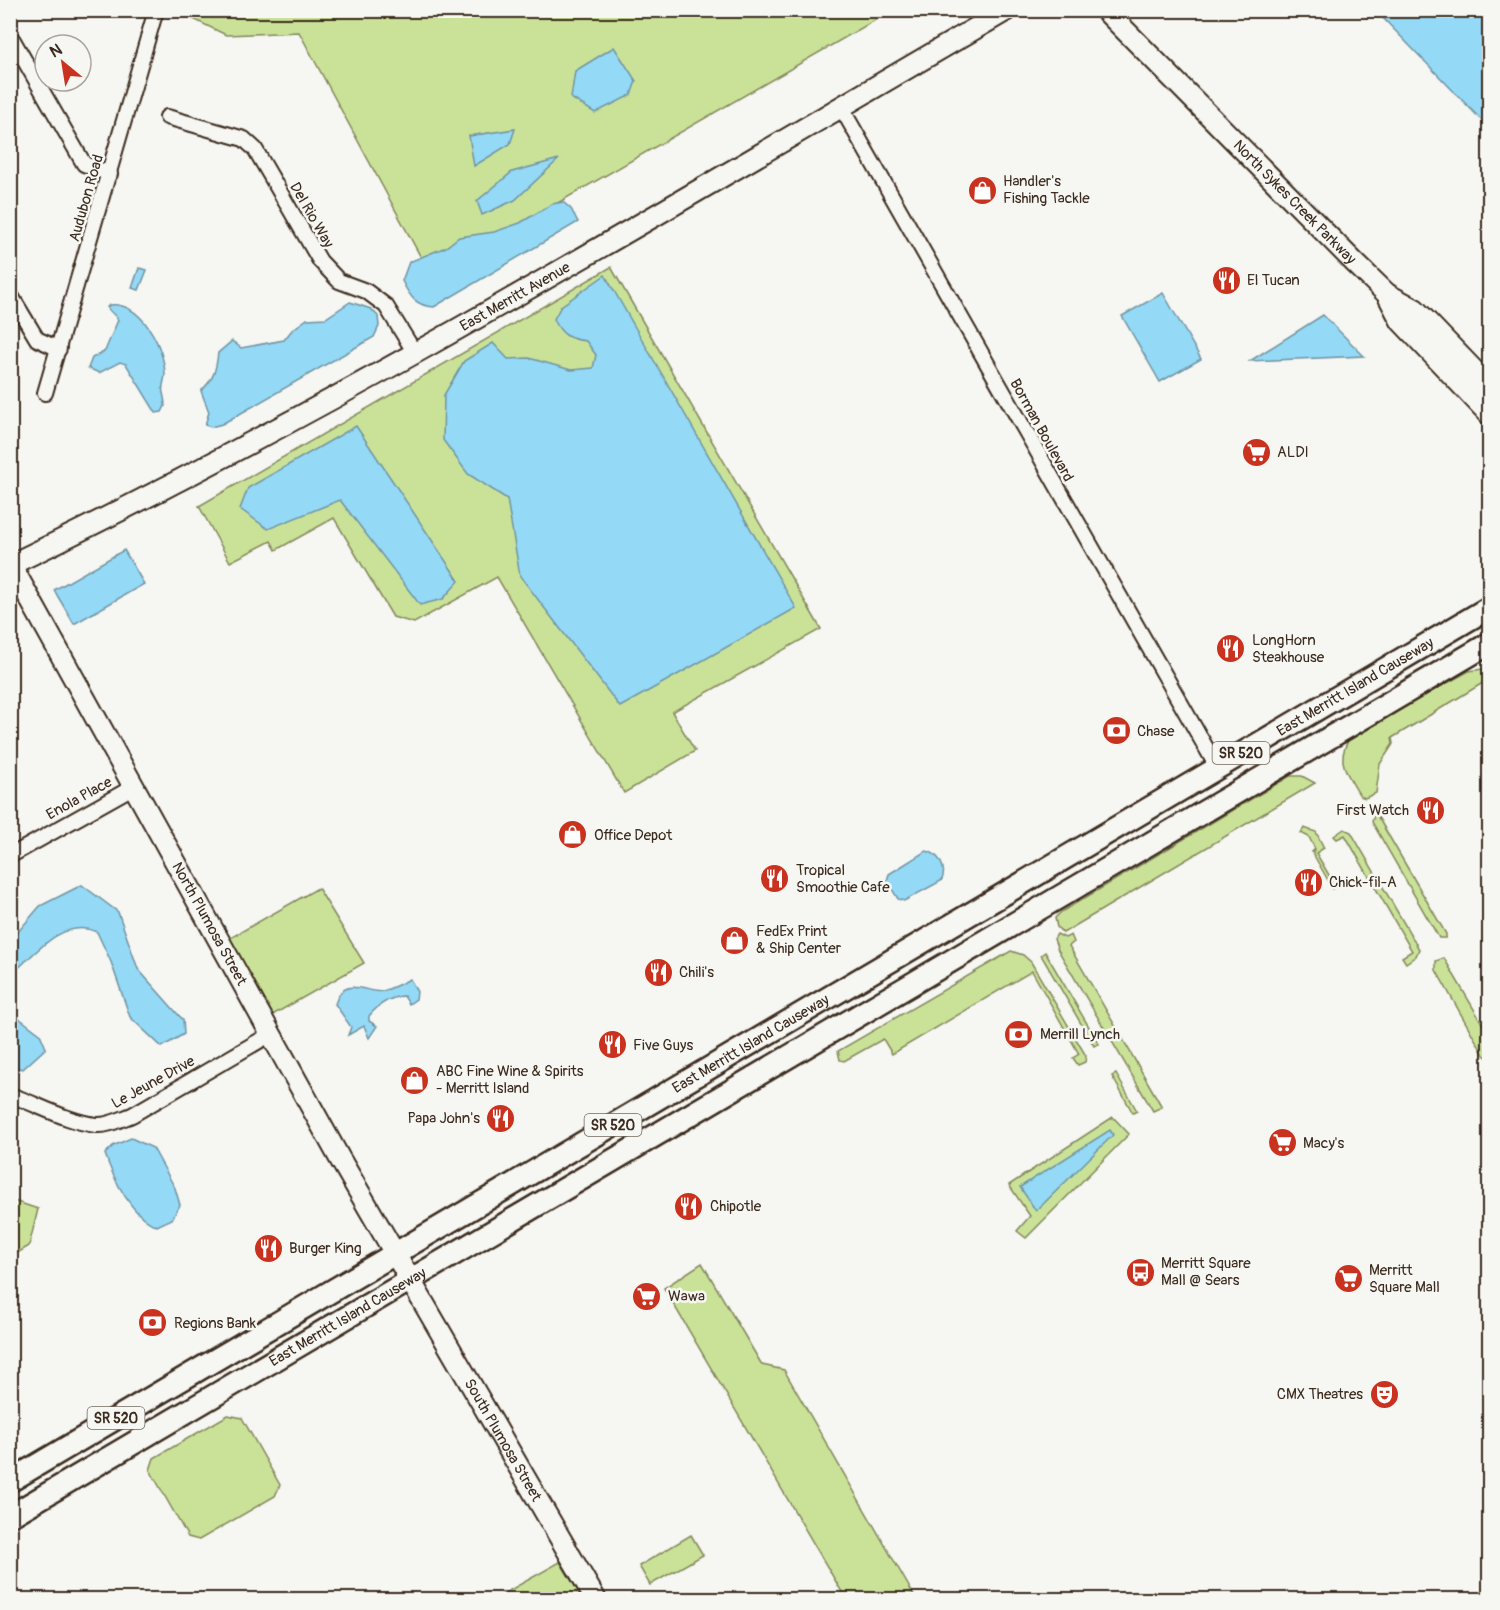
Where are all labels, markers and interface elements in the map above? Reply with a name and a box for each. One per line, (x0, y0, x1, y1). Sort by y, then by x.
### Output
north arrow (33, 33, 93, 93)
text: N (46, 39, 66, 62)
street label: North Sykes Creek Parkway (1229, 136, 1360, 269)
street label: Audubon Road (65, 152, 108, 244)
place label: Handler's Fishing Tackle (1003, 172, 1090, 208)
shop icon: Handler's Fishing Tackle (966, 174, 998, 206)
street label: Del Rio Way (285, 179, 338, 252)
street label: East Merritt Avenue (457, 258, 574, 336)
restaurant icon: El Tucan (1210, 264, 1242, 296)
place label: El Tucan (1247, 271, 1300, 290)
street label: Borman Boulevard (1005, 375, 1078, 485)
supermarket icon: ALDI (1240, 436, 1272, 468)
place label: ALDI (1277, 443, 1309, 462)
place label: LongHorn Steakhouse (1252, 631, 1325, 667)
restaurant icon: LongHorn Steakhouse (1215, 633, 1247, 665)
street label: East Merritt Island Causeway (1273, 633, 1438, 741)
bank icon: Chase (1100, 715, 1132, 747)
place label: Chase (1137, 722, 1175, 741)
road number: SR 520 (1212, 742, 1270, 764)
street label: Enola Place (43, 772, 116, 824)
restaurant icon: First Watch (1414, 794, 1446, 826)
place label: First Watch (1336, 801, 1409, 820)
shop icon: Office Depot (557, 819, 589, 851)
place label: Office Depot (594, 826, 673, 845)
street label: North Plumosa Street (167, 859, 251, 990)
place label: Tropical Smoothie Cafe (796, 861, 890, 897)
restaurant icon: Tropical Smoothie Cafe (759, 863, 791, 895)
restaurant icon: Chick-fil-A (1292, 866, 1324, 898)
place label: Chick-fil-A (1329, 873, 1397, 892)
place label: FedEx Print & Ship Center (756, 922, 842, 958)
shop icon: FedEx Print & Ship Center (719, 924, 751, 956)
restaurant icon: Chili's (642, 956, 674, 988)
place label: Chili's (679, 963, 714, 982)
street label: East Merritt Island Causeway (669, 990, 833, 1098)
bank icon: Merrill Lynch (1003, 1018, 1035, 1050)
place label: Merrill Lynch (1040, 1025, 1120, 1044)
restaurant icon: Five Guys (596, 1029, 628, 1061)
place label: Five Guys (633, 1036, 693, 1055)
street label: Le Jeune Drive (108, 1051, 199, 1113)
place label: ABC Fine Wine & Spirits - Merritt Island (436, 1062, 584, 1098)
shop icon: ABC Fine Wine & Spirits - Merritt Island (399, 1064, 431, 1096)
restaurant icon: Papa John's (485, 1102, 517, 1134)
place label: Papa John's (408, 1109, 480, 1128)
road number: SR 520 (584, 1114, 642, 1136)
supermarket icon: Macy's (1266, 1127, 1298, 1159)
place label: Macy's (1303, 1134, 1344, 1153)
restaurant icon: Chipotle (673, 1190, 705, 1222)
place label: Chipotle (710, 1197, 762, 1216)
restaurant icon: Burger King (252, 1232, 284, 1264)
place label: Burger King (289, 1239, 362, 1258)
place label: Merritt Square Mall @ Sears (1161, 1254, 1251, 1290)
bus stop icon: Merritt Square Mall @ Sears (1124, 1256, 1156, 1288)
place label: Merritt Square Mall (1369, 1261, 1440, 1297)
street label: East Merritt Island Causeway (266, 1263, 430, 1371)
supermarket icon: Merritt Square Mall (1332, 1263, 1364, 1295)
supermarket icon: Wawa (631, 1280, 663, 1312)
place label: Wawa (668, 1287, 705, 1306)
bank icon: Regions Bank (137, 1307, 169, 1339)
place label: Regions Bank (174, 1314, 257, 1333)
street label: South Plumosa Street (460, 1376, 546, 1506)
theatre icon: CMX Theatres (1368, 1378, 1400, 1410)
place label: CMX Theatres (1277, 1385, 1363, 1404)
road number: SR 520 (88, 1407, 144, 1429)

